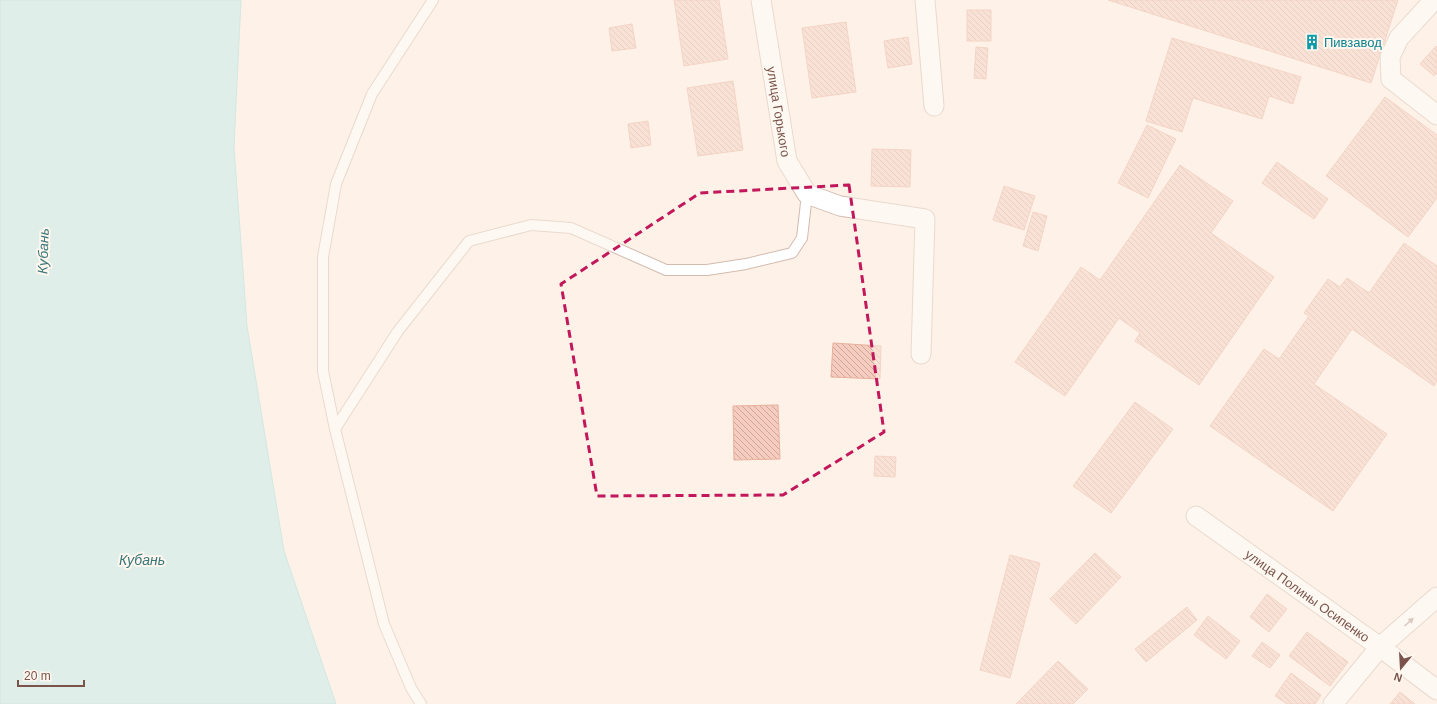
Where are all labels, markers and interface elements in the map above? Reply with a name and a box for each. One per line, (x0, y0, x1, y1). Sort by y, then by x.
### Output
building icon: Пивзавод (1303, 33, 1321, 51)
place label: Пивзавод (1324, 35, 1382, 50)
street label: улица Горького (764, 65, 794, 158)
water label: Кубань (34, 228, 52, 274)
street label: улица Полины Осипенко (1243, 546, 1373, 645)
water label: Кубань (119, 552, 165, 568)
one-way arrow (1404, 618, 1413, 627)
north arrow (1381, 648, 1421, 688)
scale bar (18, 662, 84, 688)
text: 20 m (24, 669, 51, 683)
text: N (1392, 671, 1404, 684)

